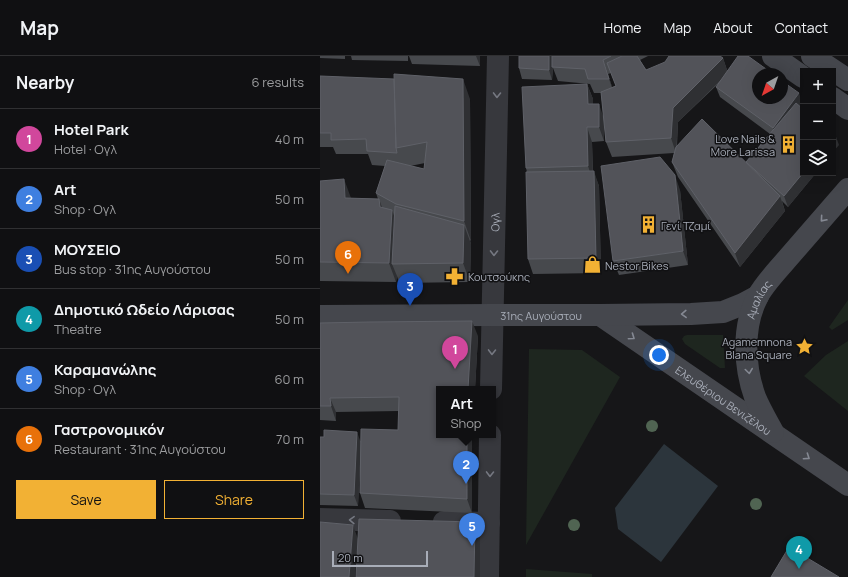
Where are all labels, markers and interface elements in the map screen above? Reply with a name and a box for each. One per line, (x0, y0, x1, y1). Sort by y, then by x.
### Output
text: Map (20, 15, 59, 41)
text: Home (604, 18, 641, 37)
text: Map (663, 18, 691, 37)
text: About (713, 18, 753, 37)
text: Contact (775, 18, 828, 37)
north arrow (752, 68, 788, 104)
map controls (800, 68, 836, 176)
button: + (800, 68, 836, 104)
text: Nearby (16, 71, 74, 94)
text: 6 results (252, 73, 304, 91)
one-way arrow (493, 92, 502, 98)
button: − (800, 104, 836, 140)
text: Hotel Park (54, 119, 128, 140)
text: 1 (26, 130, 32, 148)
text: 40 m (275, 130, 304, 148)
place label: Love Νails & Μore Larissa (711, 131, 776, 159)
building icon: Love Νails & Μore Larissa (778, 134, 798, 154)
text: Hotel · Ογλ (54, 140, 117, 158)
button: layers (800, 140, 836, 176)
text: Art (54, 179, 77, 200)
text: 2 (25, 190, 33, 208)
text: 50 m (275, 190, 304, 208)
text: Shop · Ογλ (54, 200, 116, 218)
street label: Ογλ (487, 212, 502, 232)
one-way arrow (820, 214, 827, 221)
building icon: Γενί Τζαμί (638, 215, 658, 235)
place label: Γενί Τζαμί (661, 218, 711, 233)
text: ΜΟΥΣΕΙΟ (54, 239, 121, 260)
pin: 6 (335, 241, 361, 274)
text: 3 (25, 250, 33, 268)
text: 50 m (275, 250, 304, 268)
one-way arrow (490, 250, 498, 256)
shop icon: Nestor Bikes (582, 255, 602, 275)
place label: Nestor Bikes (605, 258, 669, 273)
text: Bus stop · 31ης Αυγούστου (54, 260, 211, 278)
pharmacy icon: Κουτσούκης (445, 266, 465, 286)
place label: Κουτσούκης (468, 269, 530, 284)
pin: 3 (397, 273, 423, 306)
street label: Αμαλίας (742, 277, 774, 321)
text: Δημοτικό Ωδείο Λάρισας (54, 299, 235, 320)
street label: 31ης Αυγούστου (500, 308, 582, 323)
text: 4 (25, 310, 33, 328)
text: 50 m (275, 310, 304, 328)
one-way arrow (681, 310, 687, 318)
text: Theatre (54, 320, 102, 338)
one-way arrow (628, 332, 635, 339)
place label: Agamemnona Blana Square (722, 334, 793, 362)
pin: 1 (442, 336, 468, 369)
place icon: Agamemnona Blana Square (795, 337, 815, 357)
your location (649, 345, 669, 365)
one-way arrow (488, 349, 496, 355)
text: Καραμανώλης (54, 359, 156, 380)
street label: Ελευθέριου Βενιζέλου (673, 362, 775, 438)
one-way arrow (744, 368, 753, 374)
text: 5 (25, 370, 33, 388)
text: 60 m (274, 370, 304, 388)
text: Shop · Ογλ (54, 380, 116, 398)
popup (436, 386, 496, 438)
text: Art (450, 393, 473, 414)
text: Shop (450, 414, 482, 432)
text: Γαστρονομικόν (54, 419, 165, 440)
text: 6 (25, 430, 33, 448)
text: 70 m (276, 430, 304, 448)
text: Restaurant · 31ης Αυγούστου (54, 440, 226, 458)
pin: 2 (453, 451, 479, 484)
one-way arrow (803, 452, 810, 460)
one-way arrow (486, 471, 494, 477)
button: Save (16, 480, 156, 519)
button: Share (164, 480, 304, 519)
pin: 5 (459, 513, 485, 546)
one-way arrow (349, 516, 355, 524)
pin: 4 (786, 536, 812, 569)
scale bar (332, 549, 428, 568)
text: 20 m (338, 550, 363, 565)

